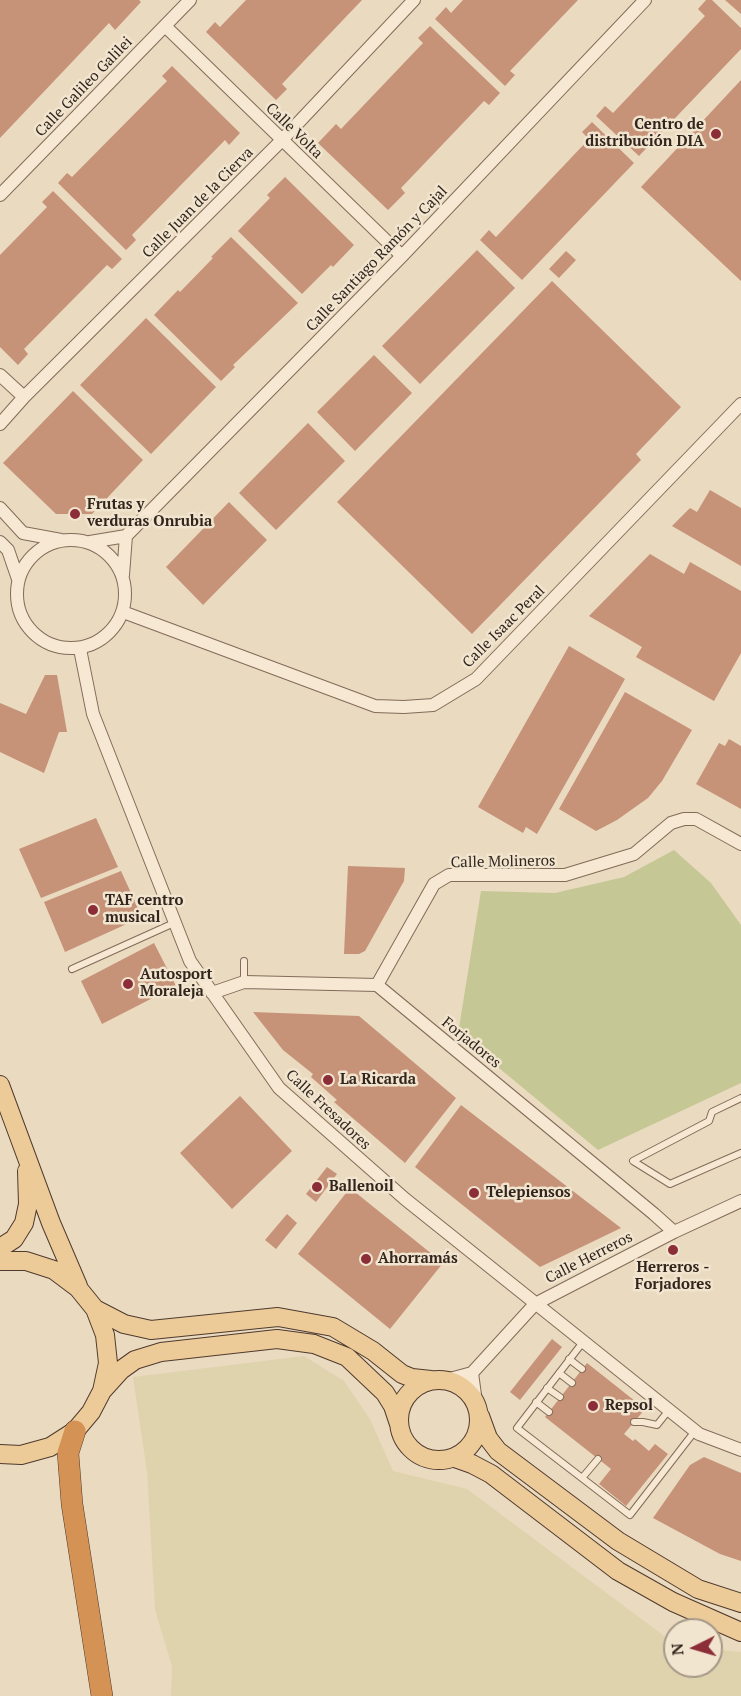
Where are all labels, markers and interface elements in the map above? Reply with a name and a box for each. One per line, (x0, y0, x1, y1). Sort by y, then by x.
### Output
street label: Calle Galileo Galilei (32, 33, 136, 141)
street label: Calle Volta (262, 99, 326, 163)
place label: Centro de distribución DIA (585, 116, 704, 151)
marker: Centro de distribución DIA (709, 127, 723, 141)
street label: Calle Juan de la Cierva (139, 144, 257, 262)
street label: Calle Santiago Ramón y Cajal (303, 183, 451, 335)
place label: Frutas y verduras Onrubia (87, 496, 212, 531)
marker: Frutas y verduras Onrubia (68, 507, 82, 521)
street label: Calle Isaac Peral (459, 582, 549, 672)
street label: Calle Molineros (450, 852, 556, 872)
place label: TAF centro musical (105, 892, 183, 927)
marker: TAF centro musical (86, 903, 100, 917)
place label: Autosport Moraleja (140, 966, 212, 1001)
marker: Autosport Moraleja (121, 977, 135, 991)
street label: Forjadores (438, 1014, 504, 1072)
street label: Calle Fresadores (282, 1066, 374, 1154)
place label: La Ricarda (340, 1071, 416, 1089)
marker: La Ricarda (321, 1073, 335, 1087)
place label: Ballenoil (329, 1178, 394, 1196)
marker: Ballenoil (310, 1180, 324, 1194)
place label: Telepiensos (486, 1184, 571, 1202)
marker: Telepiensos (467, 1186, 481, 1200)
street label: Calle Herreros (542, 1228, 636, 1288)
marker: Herreros - Forjadores (666, 1243, 680, 1257)
place label: Ahorramás (378, 1250, 458, 1268)
marker: Ahorramás (359, 1252, 373, 1266)
place label: Herreros - Forjadores (635, 1259, 711, 1294)
place label: Repsol (605, 1397, 653, 1415)
marker: Repsol (586, 1399, 600, 1413)
north arrow (663, 1618, 723, 1678)
text: N (666, 1642, 689, 1656)

